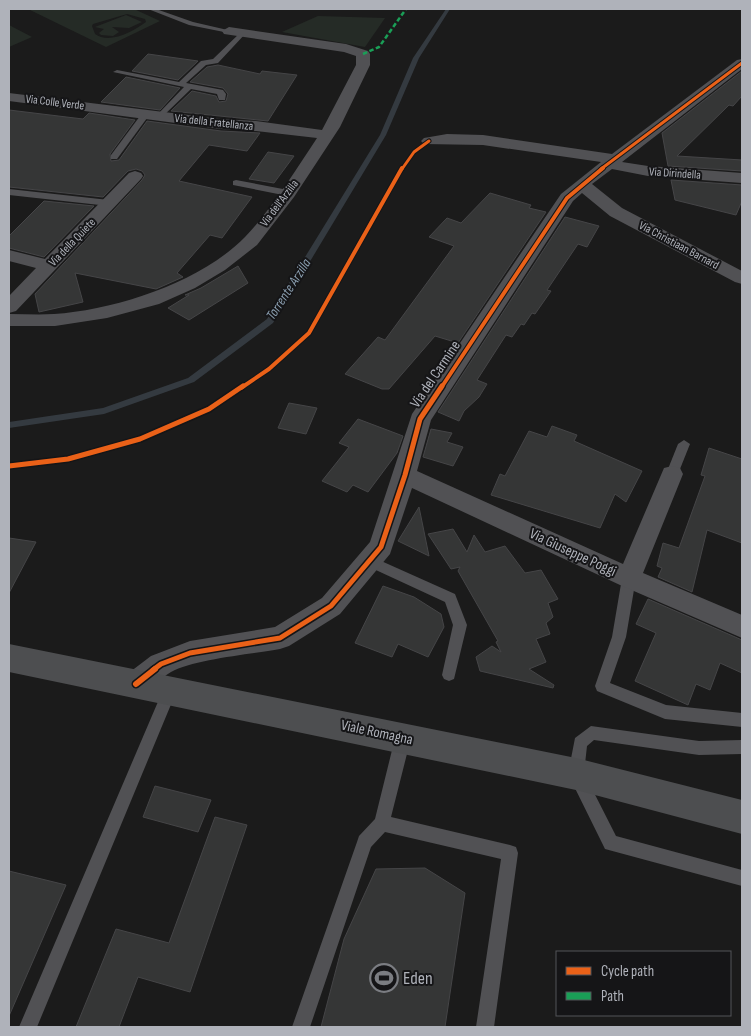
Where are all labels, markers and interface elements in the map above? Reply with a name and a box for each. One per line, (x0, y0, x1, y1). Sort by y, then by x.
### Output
street label: Via Colle Verde (25, 91, 85, 114)
street label: Via della Fratellanza (174, 111, 254, 134)
street label: Via Dirindella (648, 164, 702, 183)
street label: Via dell'Arzilla (257, 177, 302, 230)
street label: Via della Quiete (46, 215, 99, 270)
street label: Via Christiaan Barnard (636, 218, 721, 273)
water label: Torrente Arzilla (262, 255, 315, 323)
street label: Via del Carmine (406, 337, 465, 412)
street label: Via Giuseppe Poggi (526, 524, 619, 581)
street label: Viale Romagna (339, 716, 415, 749)
legend (556, 951, 731, 1016)
text: Cycle path (601, 962, 654, 981)
sports icon: Eden (369, 963, 399, 993)
place label: Eden (403, 968, 433, 989)
text: Path (601, 987, 624, 1006)

